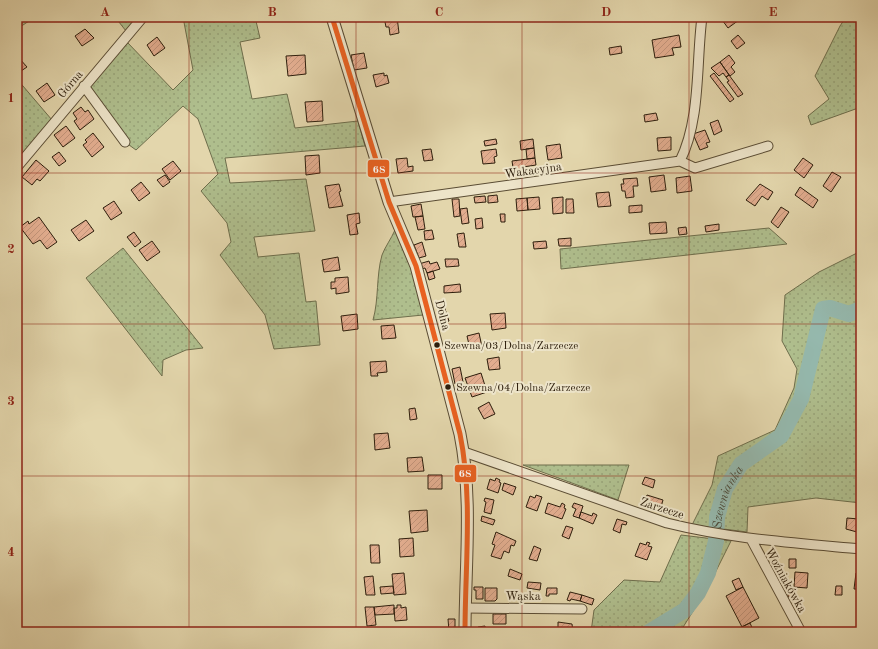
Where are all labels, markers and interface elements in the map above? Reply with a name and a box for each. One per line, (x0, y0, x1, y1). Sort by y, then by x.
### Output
text: A (100, 6, 110, 19)
text: B (267, 6, 277, 19)
text: C (435, 6, 443, 19)
text: D (601, 6, 611, 19)
text: E (769, 6, 778, 19)
street label: Górna (56, 69, 86, 101)
text: 1 (7, 92, 15, 105)
line badge: 68 (367, 159, 390, 178)
street label: Wakacyjna (504, 161, 563, 181)
text: 68 (373, 165, 385, 176)
text: 2 (7, 243, 15, 256)
street label: Dolna (432, 299, 452, 332)
marker: Szewna/03/Dolna/Zarzecze (432, 340, 442, 350)
place label: Szewna/03/Dolna/Zarzecze (444, 341, 578, 352)
marker: Szewna/04/Dolna/Zarzecze (443, 382, 453, 392)
place label: Szewna/04/Dolna/Zarzecze (456, 383, 590, 394)
text: 3 (7, 395, 15, 408)
line badge: 68 (454, 464, 477, 483)
water label: Szewnianka (712, 464, 746, 529)
text: 68 (459, 469, 471, 480)
street label: Zarzecze (638, 496, 686, 522)
text: 4 (7, 546, 15, 559)
street label: Woźniakówka (762, 546, 808, 615)
street label: Wąska (505, 591, 541, 603)

